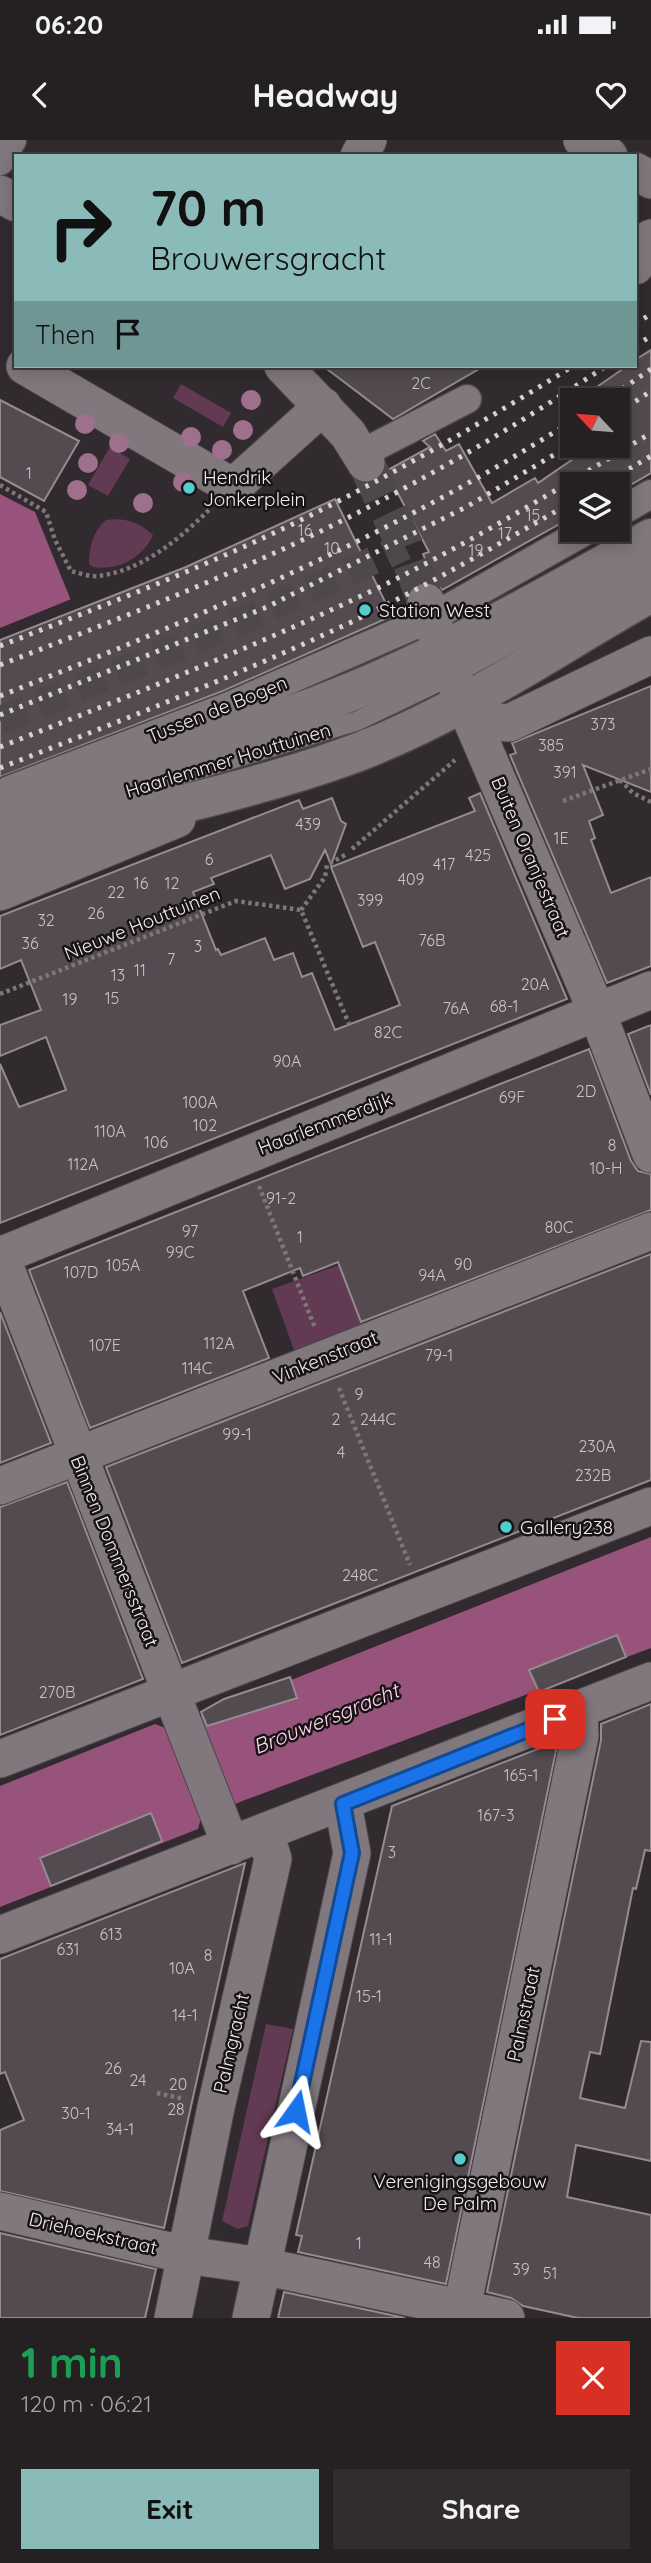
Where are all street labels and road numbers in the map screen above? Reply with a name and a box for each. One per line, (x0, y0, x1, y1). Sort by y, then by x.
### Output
street label: Tussen de Bogen (143, 670, 291, 748)
street label: Haarlemmer Houttuinen (122, 717, 334, 803)
street label: Buiten Oranjestraat (486, 773, 576, 941)
street label: Nieuwe Houttuinen (61, 881, 223, 965)
street label: Haarlemmerdijk (254, 1086, 396, 1160)
street label: Vinkenstraat (269, 1325, 381, 1389)
street label: Binnen Dommersstraat (66, 1452, 164, 1650)
street label: Palmstraat (501, 1964, 545, 2064)
street label: Palmgracht (208, 1991, 254, 2095)
street label: Driehoekstraat (27, 2207, 159, 2259)

